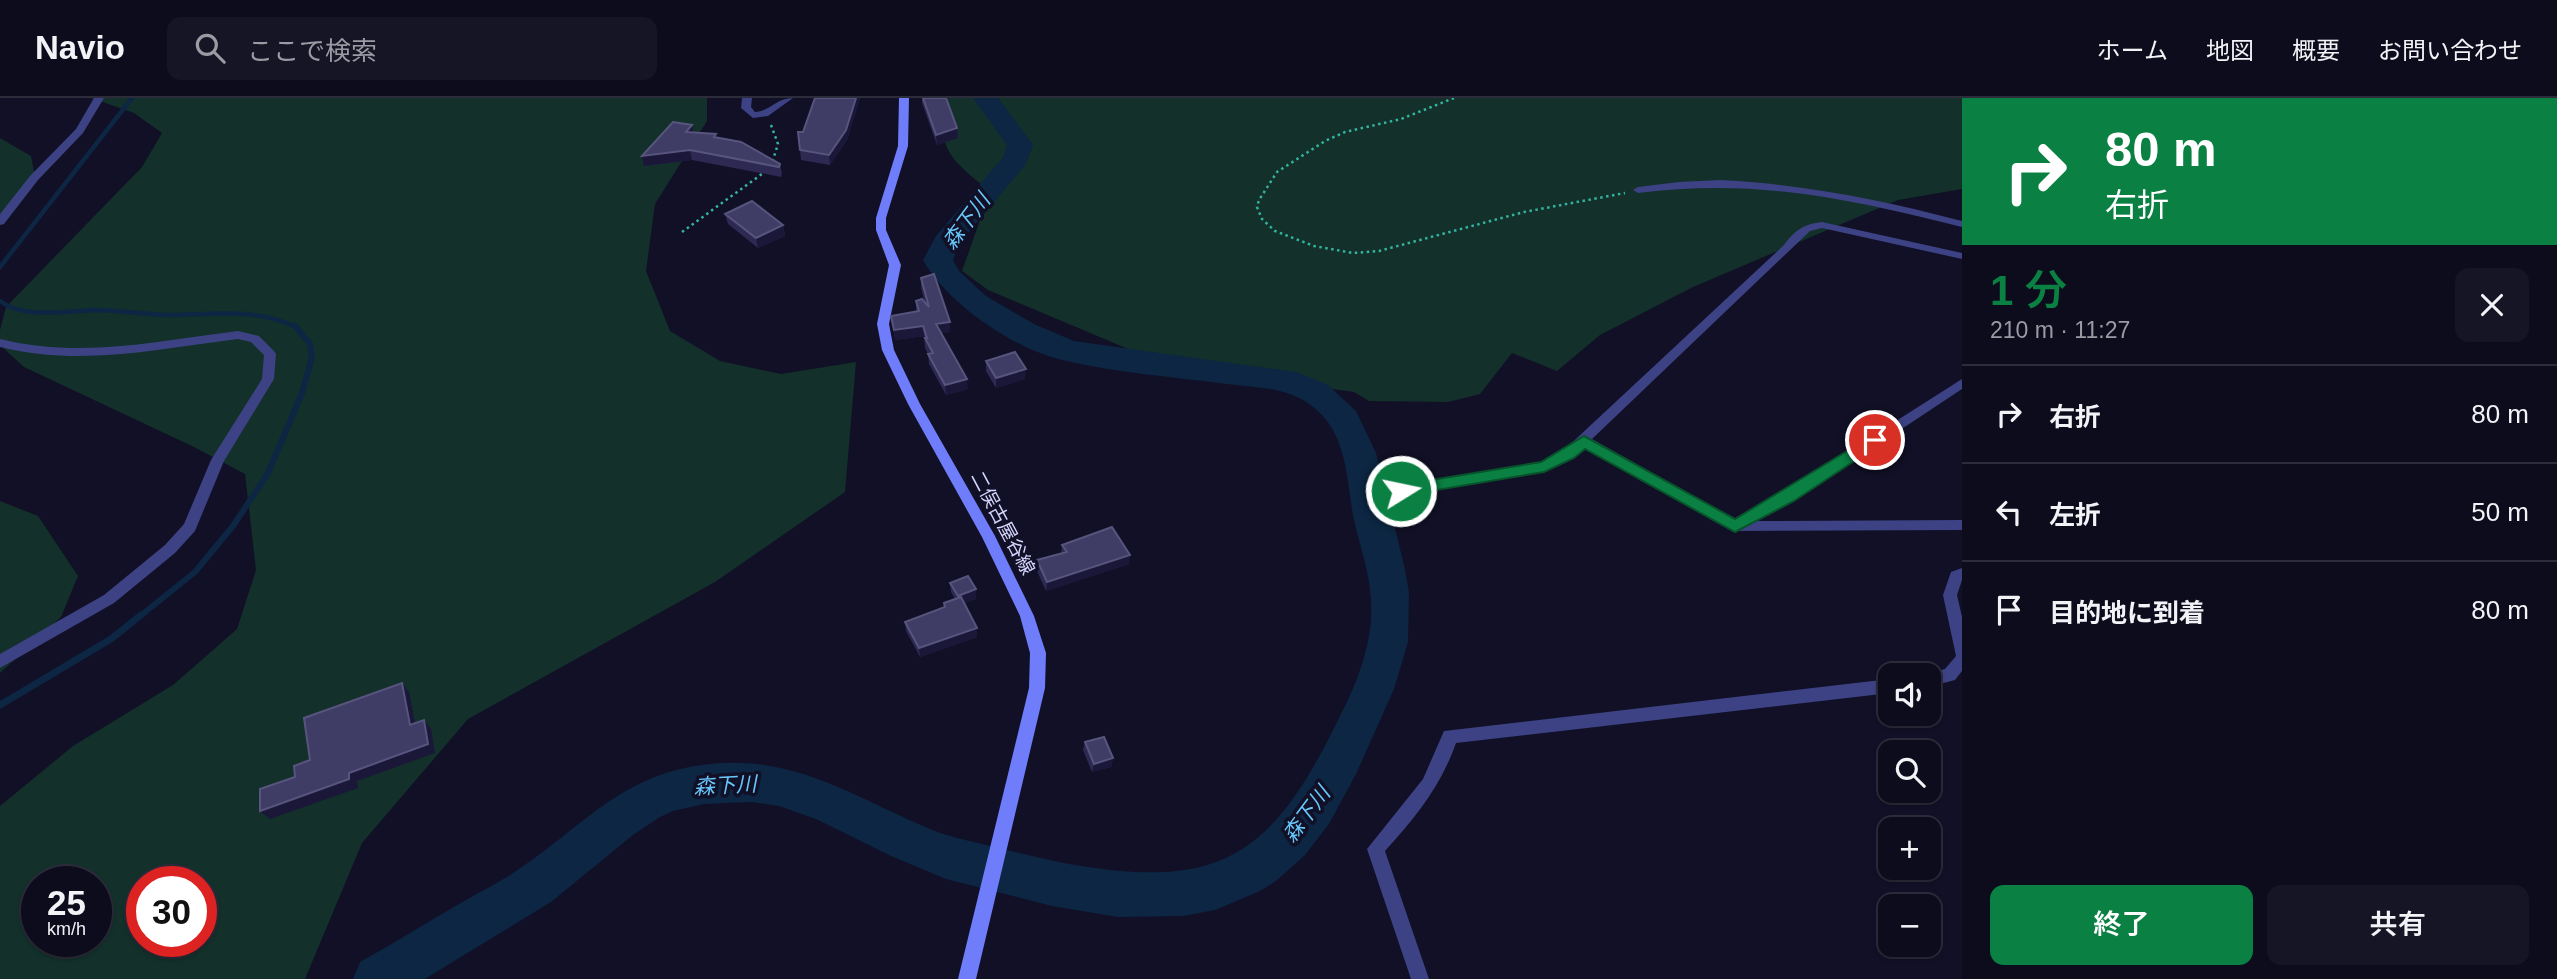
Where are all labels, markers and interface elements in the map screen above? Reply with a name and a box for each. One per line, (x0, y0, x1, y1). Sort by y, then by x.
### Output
search box (167, 17, 657, 80)
text: Navio (35, 29, 125, 66)
icon: search (191, 29, 229, 67)
text: ここで検索 (247, 36, 377, 66)
text: ホーム (2097, 37, 2168, 64)
text: 地図 (2206, 37, 2254, 64)
text: 概要 (2292, 37, 2340, 64)
text: お問い合わせ (2378, 37, 2522, 64)
text: 80 m (2105, 122, 2217, 176)
icon: right (1990, 126, 2081, 217)
water label: 森下川 (938, 187, 995, 253)
text: 右折 (2105, 187, 2169, 223)
text: 1 分 (1990, 267, 2067, 314)
button: close (2455, 268, 2529, 342)
text: 210 m · 11:27 (1990, 317, 2130, 343)
icon: right (1990, 395, 2028, 433)
text: 80 m (2471, 399, 2529, 429)
text: 右折 (2049, 402, 2101, 432)
pin (1845, 410, 1905, 470)
icon: arrive (1856, 421, 1894, 459)
position arrow (1364, 454, 1438, 528)
street label: 二俣古屋谷線 (967, 468, 1039, 578)
icon: left (1990, 493, 2028, 531)
text: 50 m (2471, 497, 2529, 527)
text: 左折 (2049, 500, 2101, 530)
icon: arrive (1990, 591, 2028, 629)
text: 80 m (2471, 595, 2529, 625)
text: 目的地に到着 (2049, 598, 2205, 628)
map controls (1878, 663, 1941, 957)
button: sound (1878, 663, 1941, 726)
button: search (1878, 740, 1941, 803)
water label: 森下川 (693, 772, 759, 798)
water label: 森下川 (1278, 780, 1335, 846)
button: + (1878, 817, 1941, 880)
speed limit sign: 30 (126, 866, 217, 957)
text: 25 (47, 883, 86, 922)
button: 終了 (1990, 885, 2253, 965)
button: 共有 (2267, 885, 2529, 965)
button: − (1878, 894, 1941, 957)
text: km/h (47, 919, 86, 939)

